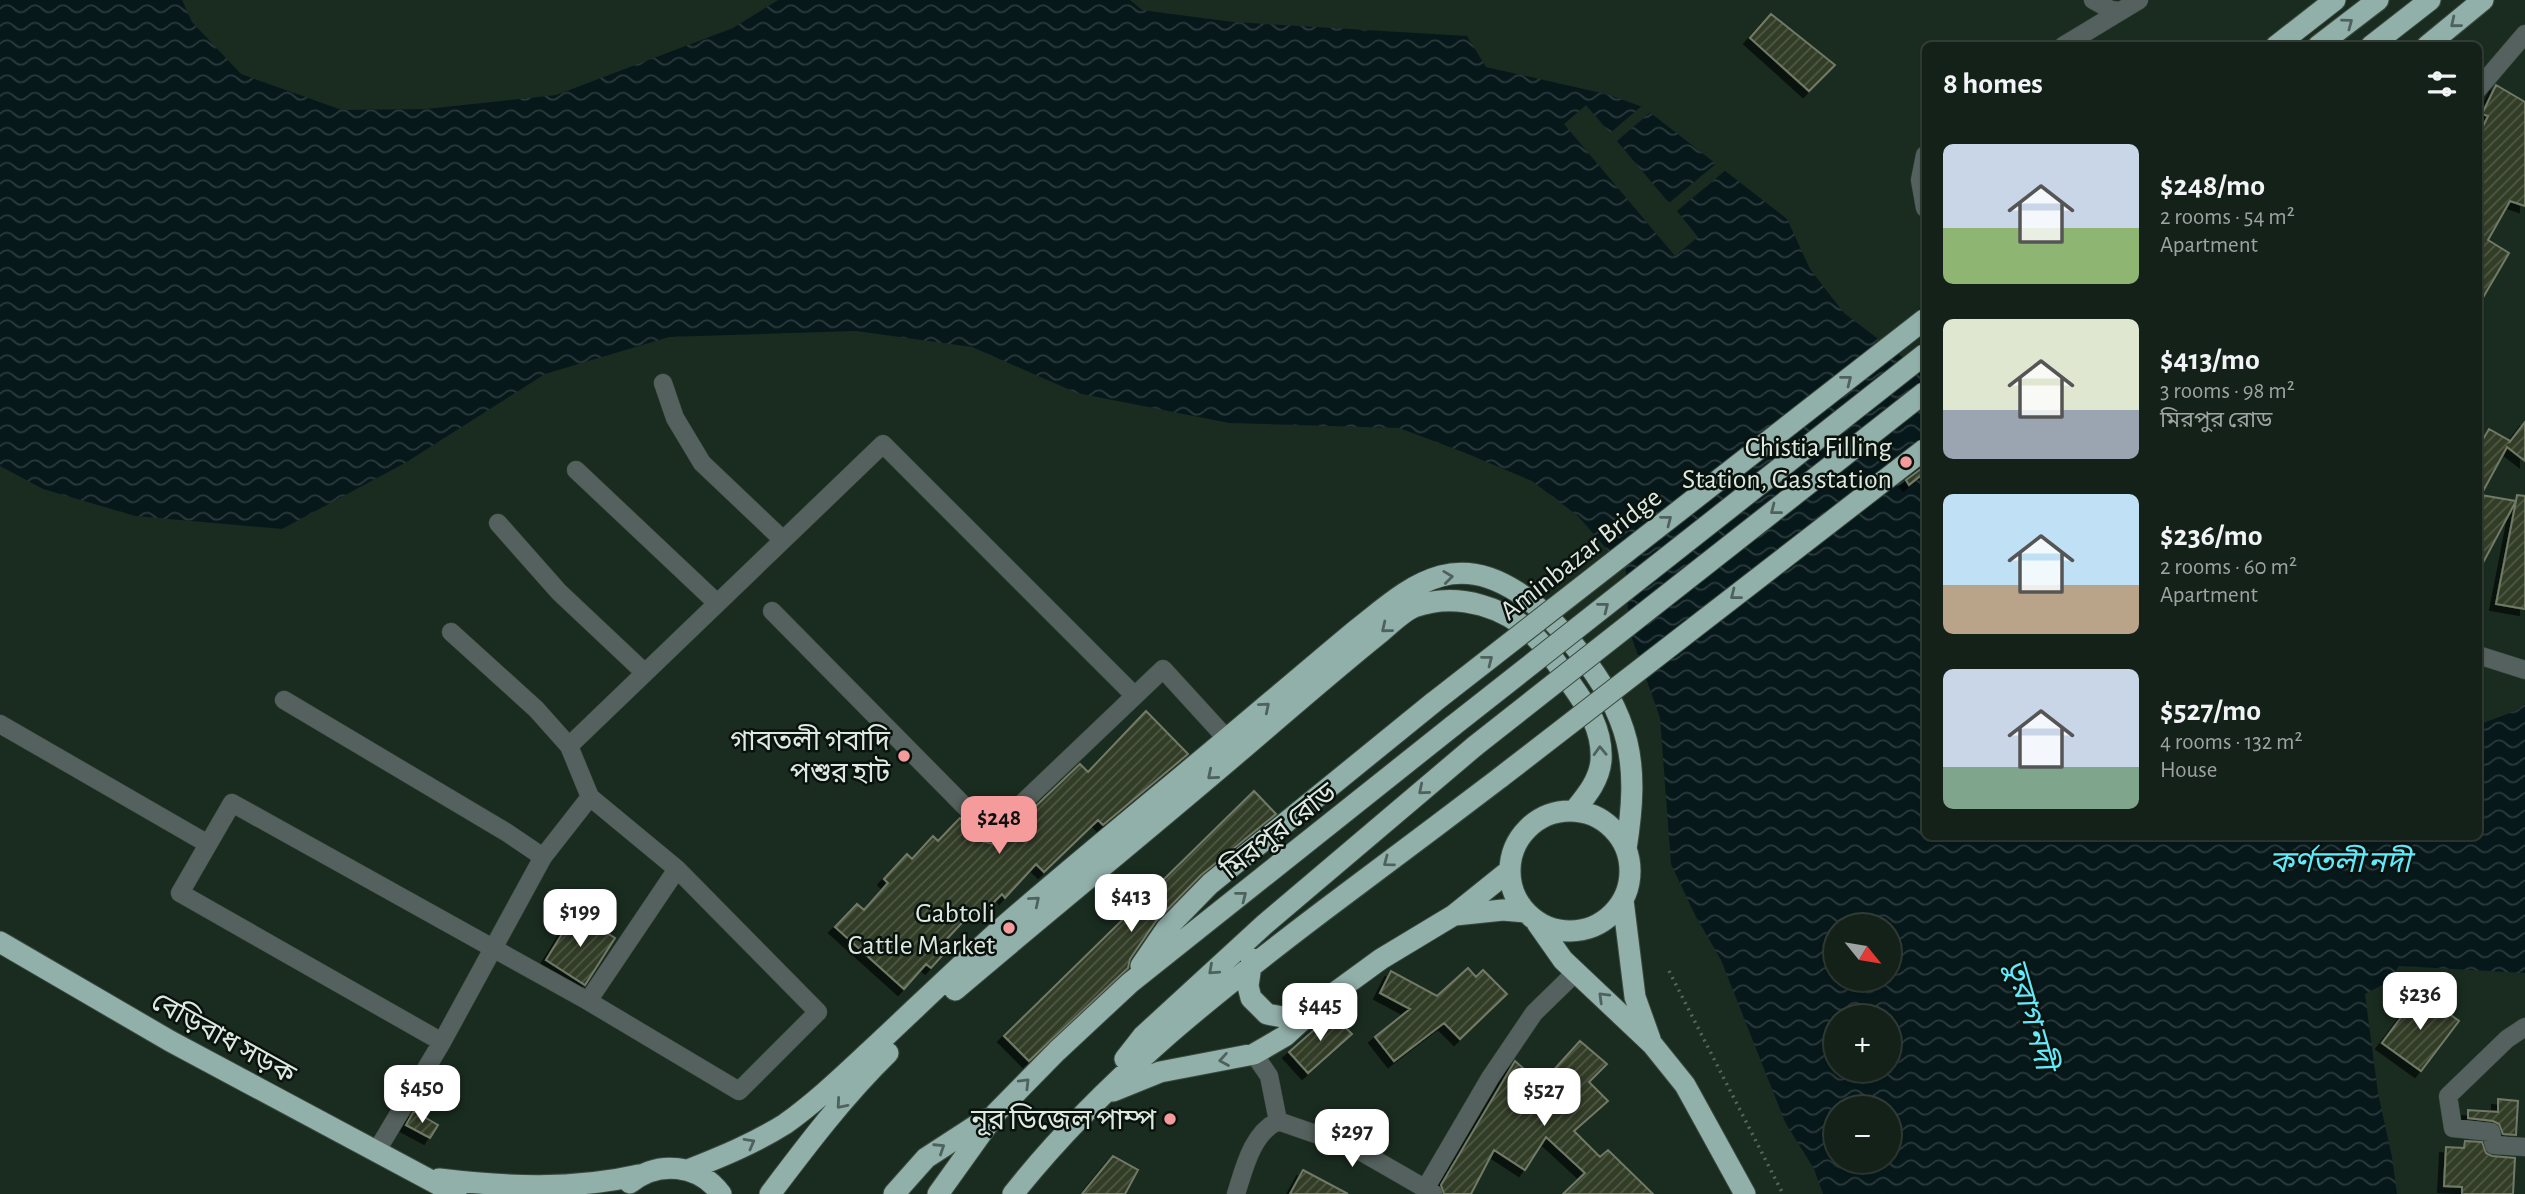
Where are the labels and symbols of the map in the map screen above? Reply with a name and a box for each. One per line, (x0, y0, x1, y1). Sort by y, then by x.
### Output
one-way arrow (2450, 14, 2462, 27)
one-way arrow (2340, 18, 2353, 31)
one-way arrow (1839, 375, 1851, 388)
place label: Chistia Filling Station, Gas station (1682, 434, 1892, 494)
marker: Chistia Filling Station, Gas station (1898, 454, 1914, 470)
street label: Aminbazar Bridge (1495, 483, 1667, 626)
one-way arrow (1771, 501, 1783, 514)
one-way arrow (1660, 516, 1672, 529)
one-way arrow (1442, 569, 1454, 584)
one-way arrow (1731, 587, 1743, 600)
one-way arrow (1597, 602, 1609, 615)
one-way arrow (1381, 620, 1394, 632)
one-way arrow (1480, 656, 1493, 669)
one-way arrow (1256, 703, 1269, 715)
place label: গাবতলী গবাদি পশুর হাট (730, 724, 891, 788)
one-way arrow (1592, 745, 1607, 756)
marker: গাবতলী গবাদি পশুর হাট (896, 748, 912, 764)
one-way arrow (1207, 767, 1220, 779)
street label: মিরপুর রোড (1213, 775, 1343, 886)
one-way arrow (1418, 782, 1431, 794)
pin: $248 (958, 796, 1040, 856)
water label: কর্ণতলী নদী (2270, 844, 2415, 878)
one-way arrow (1383, 854, 1396, 866)
pin: $413 (1090, 874, 1172, 934)
pin: $199 (539, 890, 621, 949)
one-way arrow (1234, 891, 1246, 904)
one-way arrow (1026, 897, 1039, 909)
place label: Gabtoli Cattle Market (847, 900, 995, 960)
north arrow (1824, 914, 1900, 990)
marker: Gabtoli Cattle Market (1001, 920, 1017, 936)
water label: তুরাগ নদী (1999, 954, 2065, 1078)
one-way arrow (1208, 962, 1221, 975)
pin: $236 (2379, 972, 2461, 1032)
street label: বেড়িবাধ সড়ক (146, 984, 302, 1090)
pin: $445 (1279, 984, 1361, 1043)
one-way arrow (1598, 992, 1611, 1005)
one-way arrow (1218, 1052, 1230, 1067)
pin: $450 (381, 1066, 463, 1125)
pin: $527 (1503, 1068, 1585, 1128)
one-way arrow (1017, 1078, 1030, 1091)
one-way arrow (837, 1096, 849, 1109)
place label: নূর ডিজেল পাম্প (970, 1103, 1157, 1136)
pin: $297 (1311, 1110, 1393, 1169)
marker: নূর ডিজেল পাম্প (1162, 1111, 1178, 1127)
one-way arrow (743, 1138, 755, 1151)
one-way arrow (933, 1144, 946, 1157)

